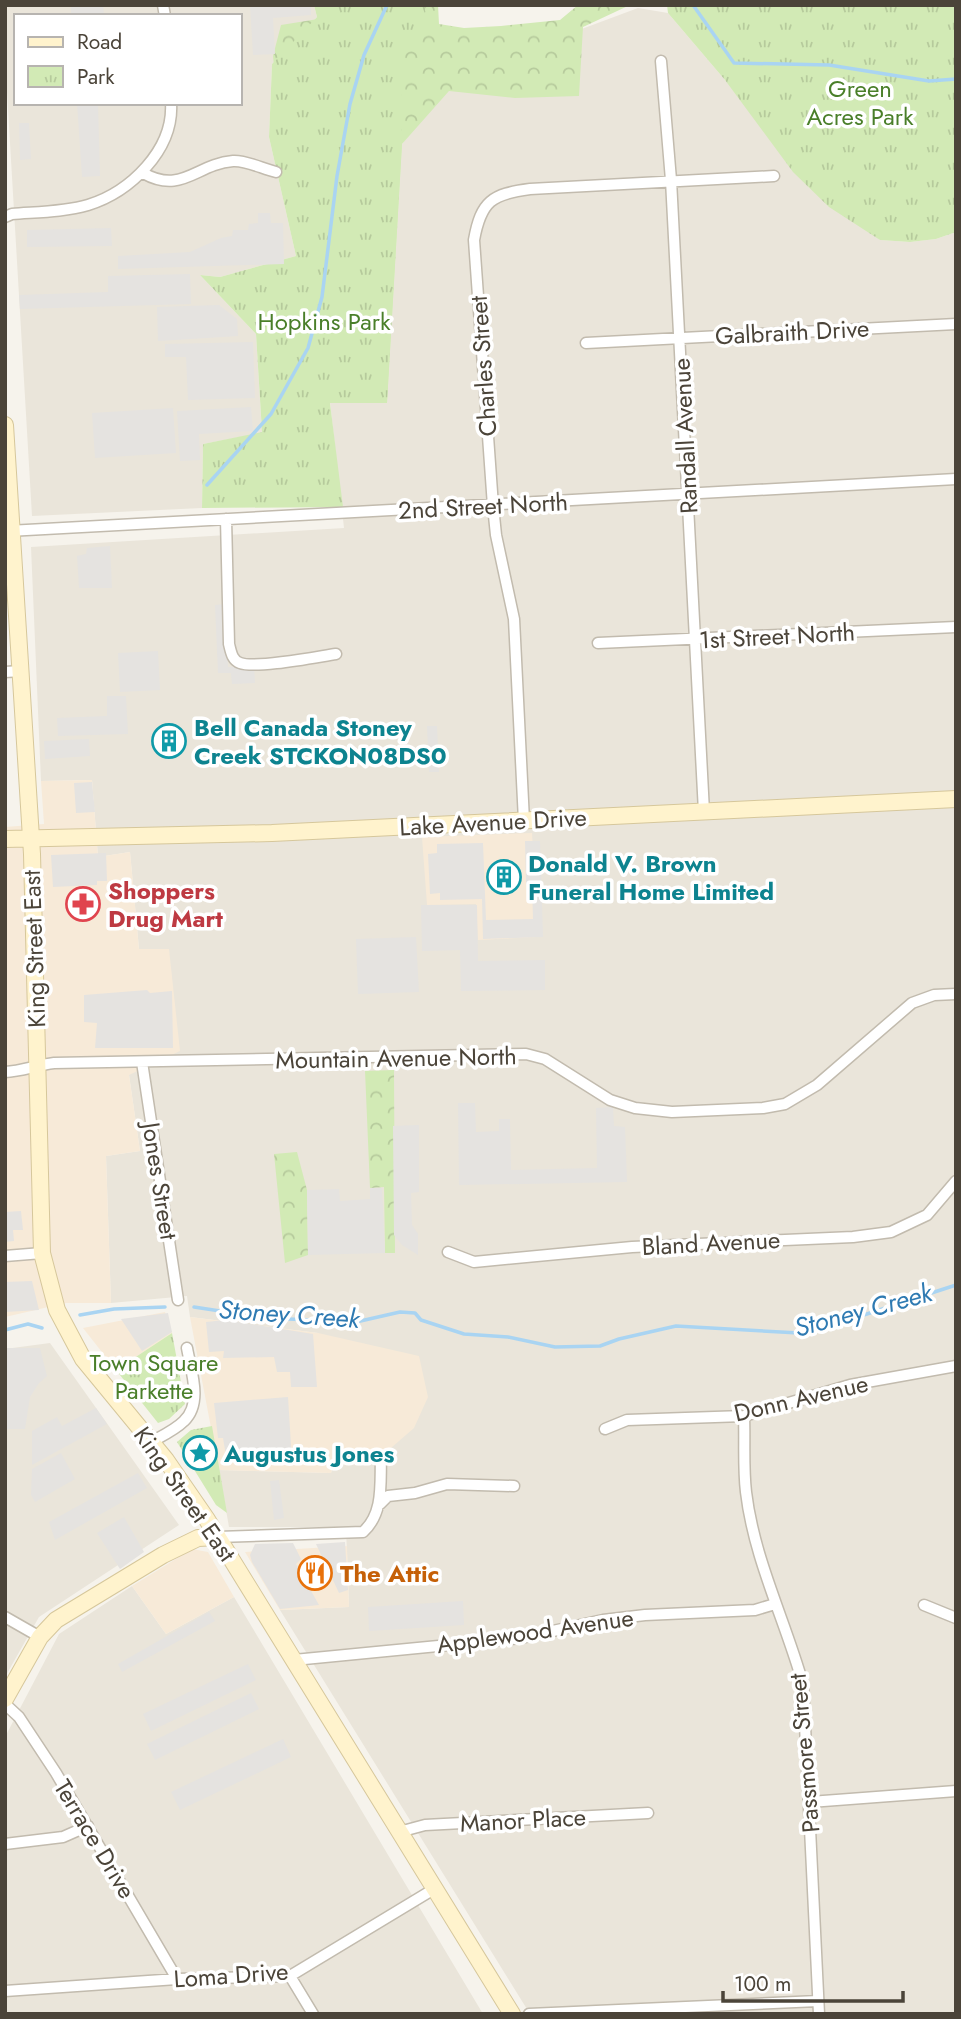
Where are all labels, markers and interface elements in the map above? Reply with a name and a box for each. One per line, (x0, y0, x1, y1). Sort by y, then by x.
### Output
legend (14, 14, 242, 105)
text: Road (77, 27, 122, 57)
text: Park (77, 62, 115, 92)
park label: Green Acres Park (806, 71, 914, 134)
street label: Charles Street (461, 294, 505, 437)
park label: Hopkins Park (258, 304, 391, 339)
street label: Galbraith Drive (714, 310, 870, 354)
street label: Randall Avenue (663, 357, 707, 515)
street label: 2nd Street North (397, 484, 569, 528)
street label: 1st Street North (698, 614, 856, 658)
place label: Bell Canada Stoney Creek STCKON08DS0 (194, 710, 447, 773)
building icon: Bell Canada Stoney Creek STCKON08DS0 (150, 722, 188, 760)
street label: Lake Avenue Drive (399, 800, 587, 844)
place label: Donald V. Brown Funeral Home Limited (528, 846, 774, 909)
building icon: Donald V. Brown Funeral Home Limited (485, 858, 523, 896)
street label: King Street East (14, 869, 54, 1029)
place label: Shoppers Drug Mart (108, 873, 223, 936)
pharmacy icon: Shoppers Drug Mart (64, 885, 102, 923)
street label: Mountain Avenue North (275, 1038, 517, 1078)
street label: Jones Street (133, 1117, 187, 1242)
street label: Bland Avenue (641, 1222, 781, 1264)
water label: Stoney Creek (790, 1273, 938, 1347)
water label: Stoney Creek (217, 1290, 363, 1338)
park label: Town Square Parkette (90, 1345, 218, 1408)
street label: Donn Avenue (731, 1366, 871, 1430)
street label: King Street East (125, 1419, 245, 1569)
place icon: Augustus Jones (181, 1434, 219, 1472)
place label: Augustus Jones (223, 1436, 395, 1471)
restaurant icon: The Attic (296, 1554, 334, 1592)
place label: The Attic (340, 1556, 439, 1591)
street label: Applewood Avenue (434, 1600, 636, 1662)
street label: Passmore Street (780, 1672, 828, 1834)
street label: Terrace Drive (46, 1773, 144, 1905)
street label: Manor Place (459, 1799, 587, 1841)
street label: Loma Drive (173, 1954, 289, 1996)
scale bar (723, 1960, 903, 2004)
text: 100 m (734, 1969, 791, 1999)

